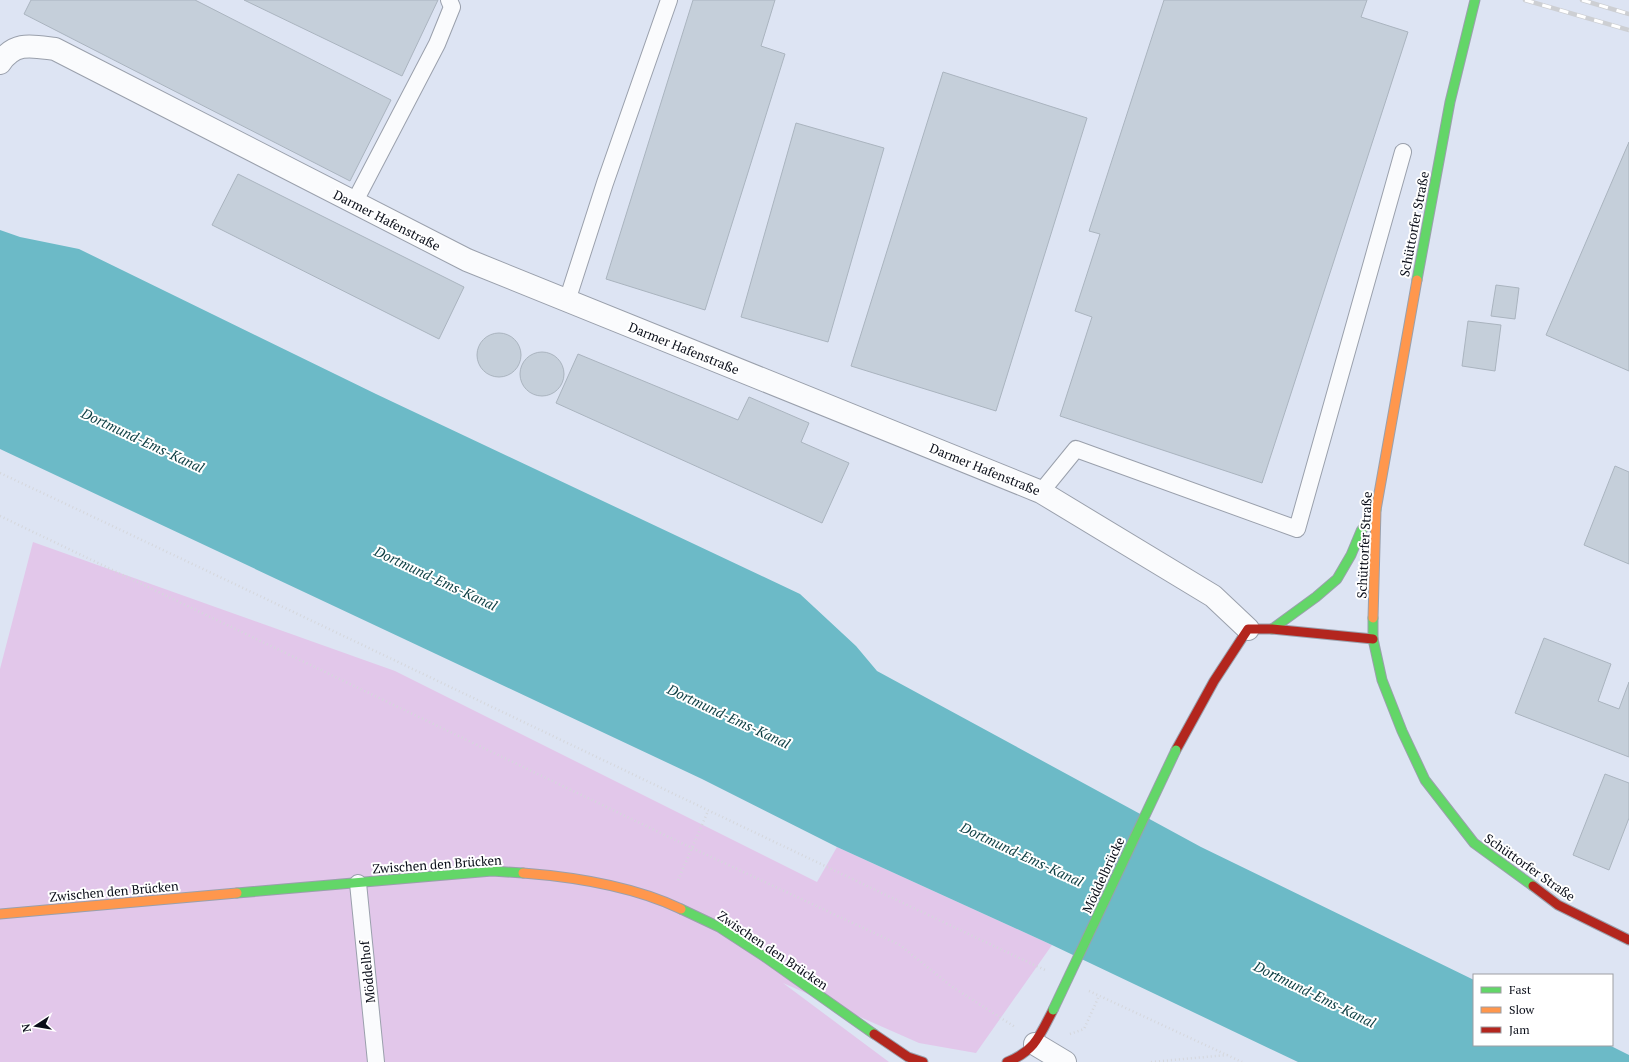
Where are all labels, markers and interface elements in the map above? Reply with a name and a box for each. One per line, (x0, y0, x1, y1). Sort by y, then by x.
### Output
street label: Schüttorfer Straße (1395, 170, 1433, 278)
street label: Darmer Hafenstraße (330, 185, 444, 255)
street label: Darmer Hafenstraße (626, 318, 742, 378)
water label: Dortmund-Ems-Kanal (78, 403, 208, 477)
street label: Darmer Hafenstraße (927, 439, 1043, 499)
street label: Schüttorfer Straße (1352, 491, 1376, 599)
water label: Dortmund-Ems-Kanal (371, 541, 501, 615)
water label: Dortmund-Ems-Kanal (664, 679, 794, 753)
water label: Dortmund-Ems-Kanal (957, 817, 1087, 891)
street label: Schüttorfer Straße (1481, 829, 1579, 905)
street label: Möddelbrücke (1078, 834, 1128, 916)
street label: Zwischen den Brücken (372, 850, 503, 878)
street label: Zwischen den Brücken (49, 876, 180, 906)
street label: Zwischen den Brücken (714, 906, 832, 994)
street label: Möddelhof (355, 938, 379, 1004)
water label: Dortmund-Ems-Kanal (1250, 956, 1379, 1032)
legend (1473, 974, 1613, 1046)
text: Fast (1509, 982, 1532, 997)
text: Slow (1509, 1002, 1535, 1017)
north arrow (16, 1006, 56, 1046)
text: N (18, 1022, 34, 1034)
text: Jam (1509, 1022, 1530, 1037)

